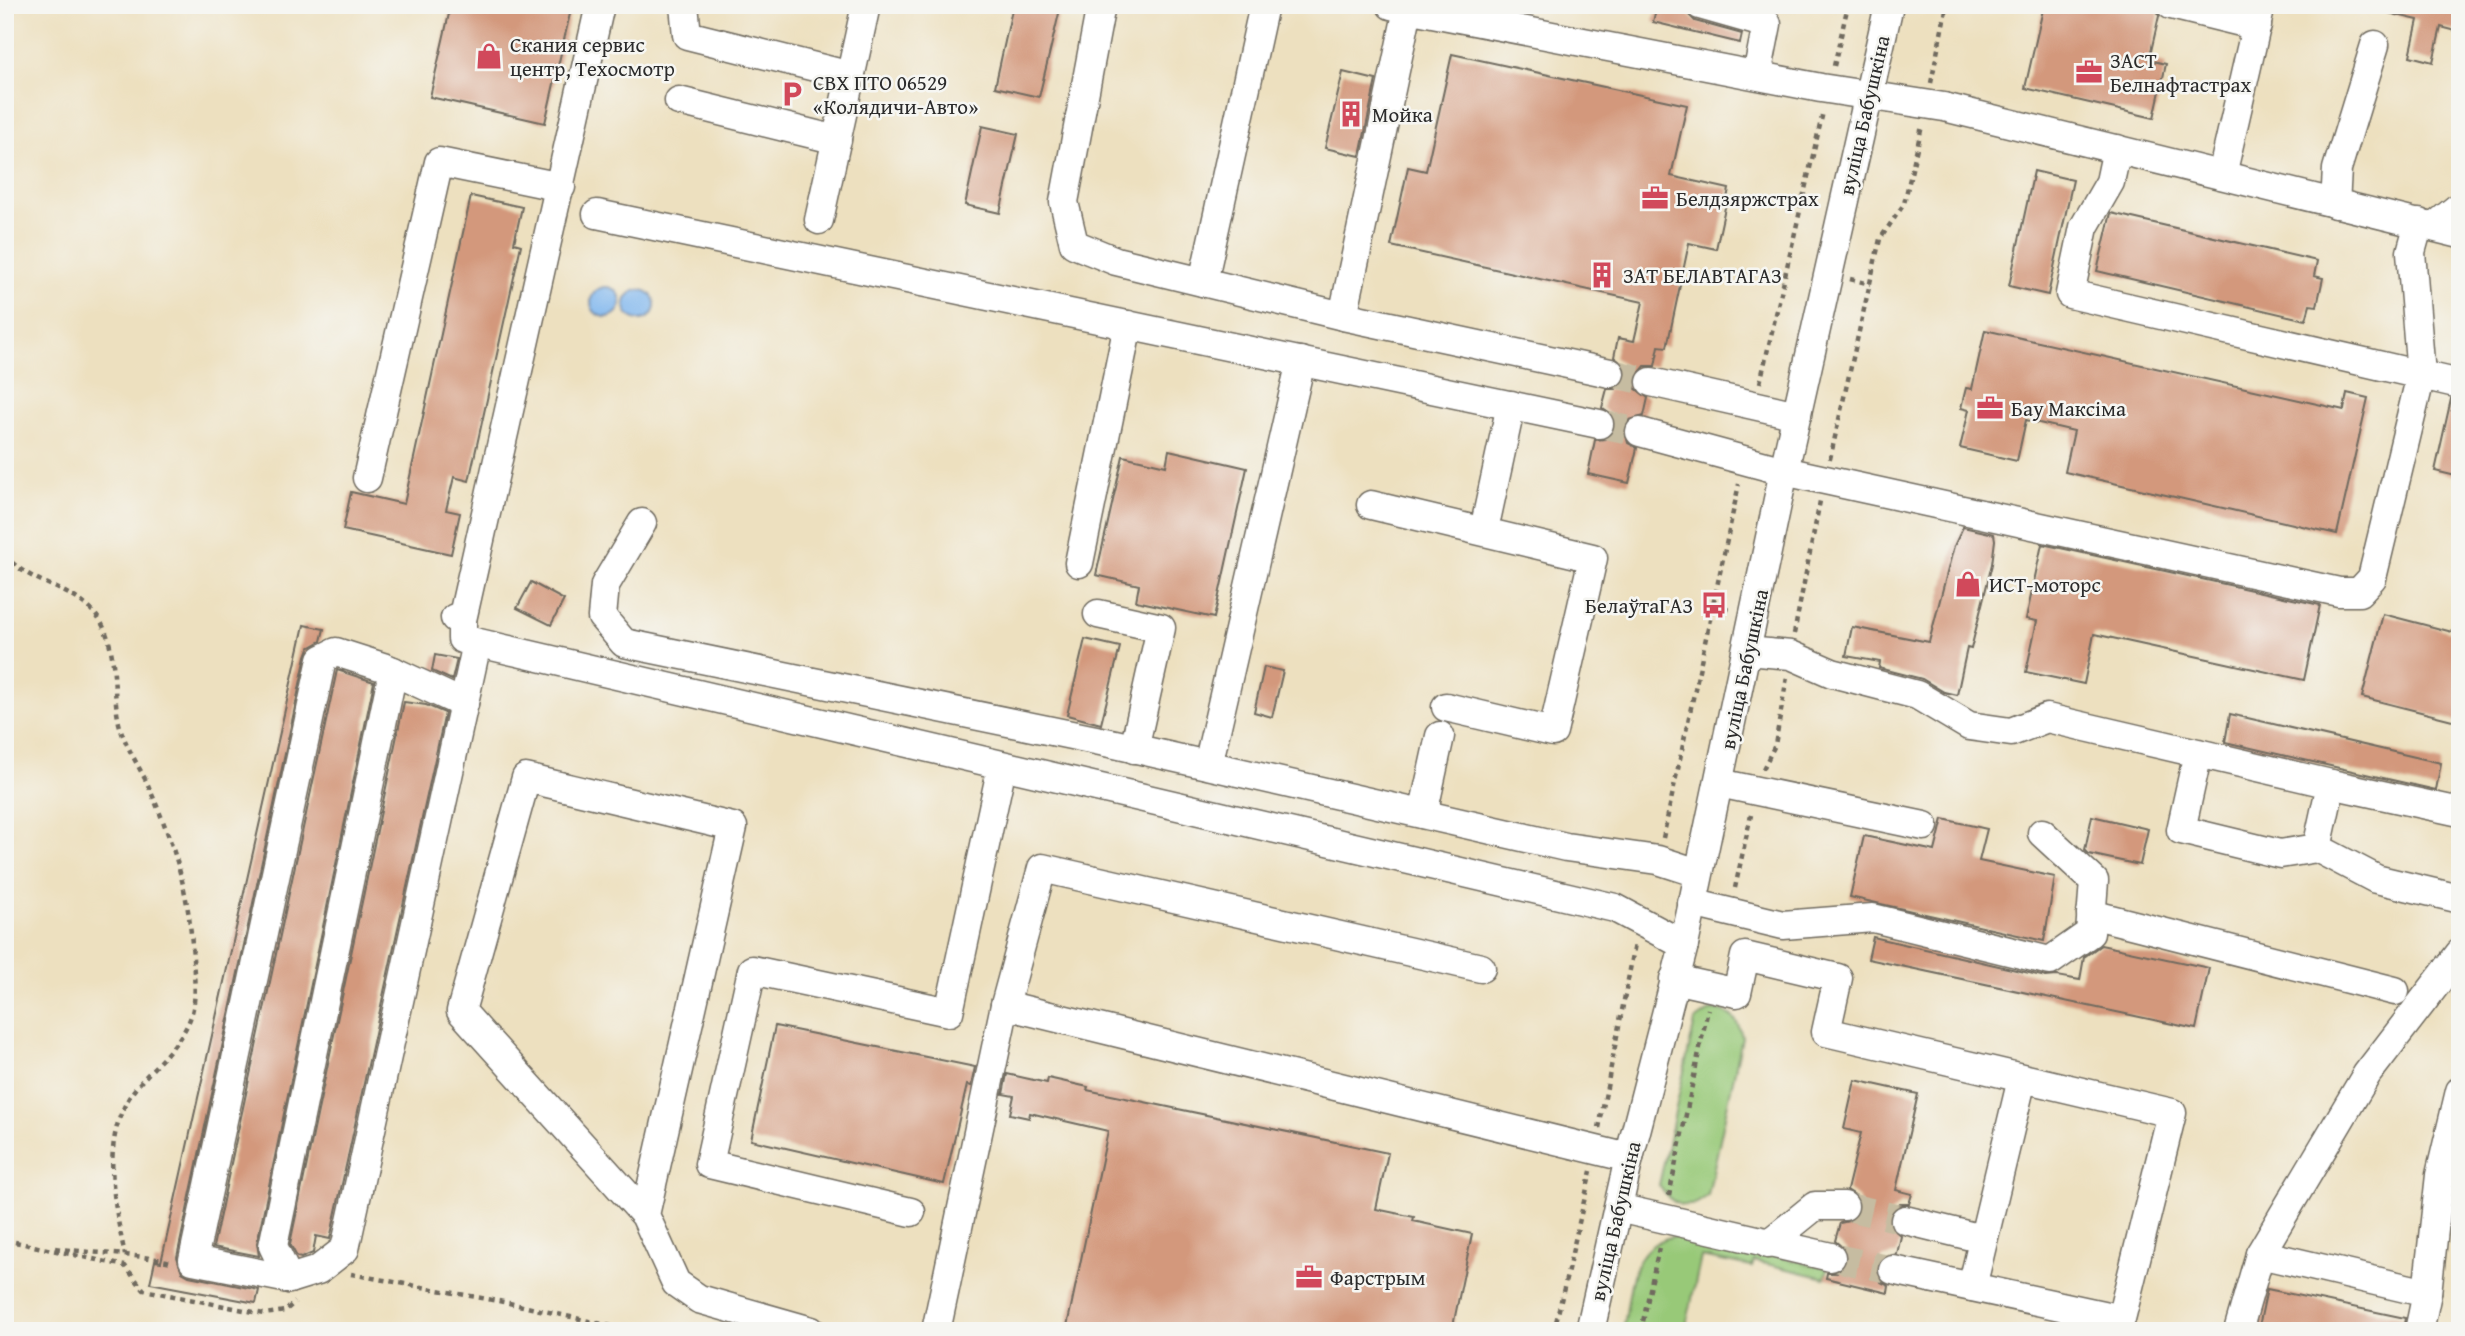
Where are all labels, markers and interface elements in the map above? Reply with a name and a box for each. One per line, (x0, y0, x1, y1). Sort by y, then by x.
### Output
place label: Скания сервис центр, Техосмотр (510, 29, 675, 84)
street label: вуліца Бабушкіна (1831, 32, 1897, 198)
shop icon: Скания сервис центр, Техосмотр (474, 41, 504, 71)
place label: ЗАСТ Белнафтастрах (2110, 45, 2251, 100)
office icon: ЗАСТ Белнафтастрах (2074, 57, 2104, 87)
place label: СВХ ПТО 06529 «Колядичи-Авто» (813, 67, 978, 122)
parking icon: СВХ ПТО 06529 «Колядичи-Авто» (777, 79, 807, 109)
building icon: Мойка (1336, 99, 1366, 129)
place label: Мойка (1372, 99, 1433, 130)
office icon: Белдзяржстрах (1640, 183, 1670, 213)
place label: Белдзяржстрах (1676, 183, 1819, 214)
building icon: ЗАТ БЕЛАВТАГАЗ (1587, 260, 1617, 290)
place label: ЗАТ БЕЛАВТАГАЗ (1623, 260, 1782, 291)
office icon: Бау Максіма (1975, 393, 2005, 423)
place label: Бау Максіма (2011, 393, 2126, 424)
shop icon: ИСТ-моторс (1953, 569, 1983, 599)
place label: ИСТ-моторс (1989, 569, 2101, 600)
street label: вуліца Бабушкіна (1712, 586, 1776, 752)
place label: БелаўтаГАЗ (1585, 590, 1693, 621)
bus stop icon: БелаўтаГАЗ (1699, 590, 1729, 620)
street label: вуліца Бабушкіна (1582, 1138, 1648, 1304)
office icon: Фарстрым (1294, 1262, 1324, 1292)
place label: Фарстрым (1330, 1262, 1425, 1293)

